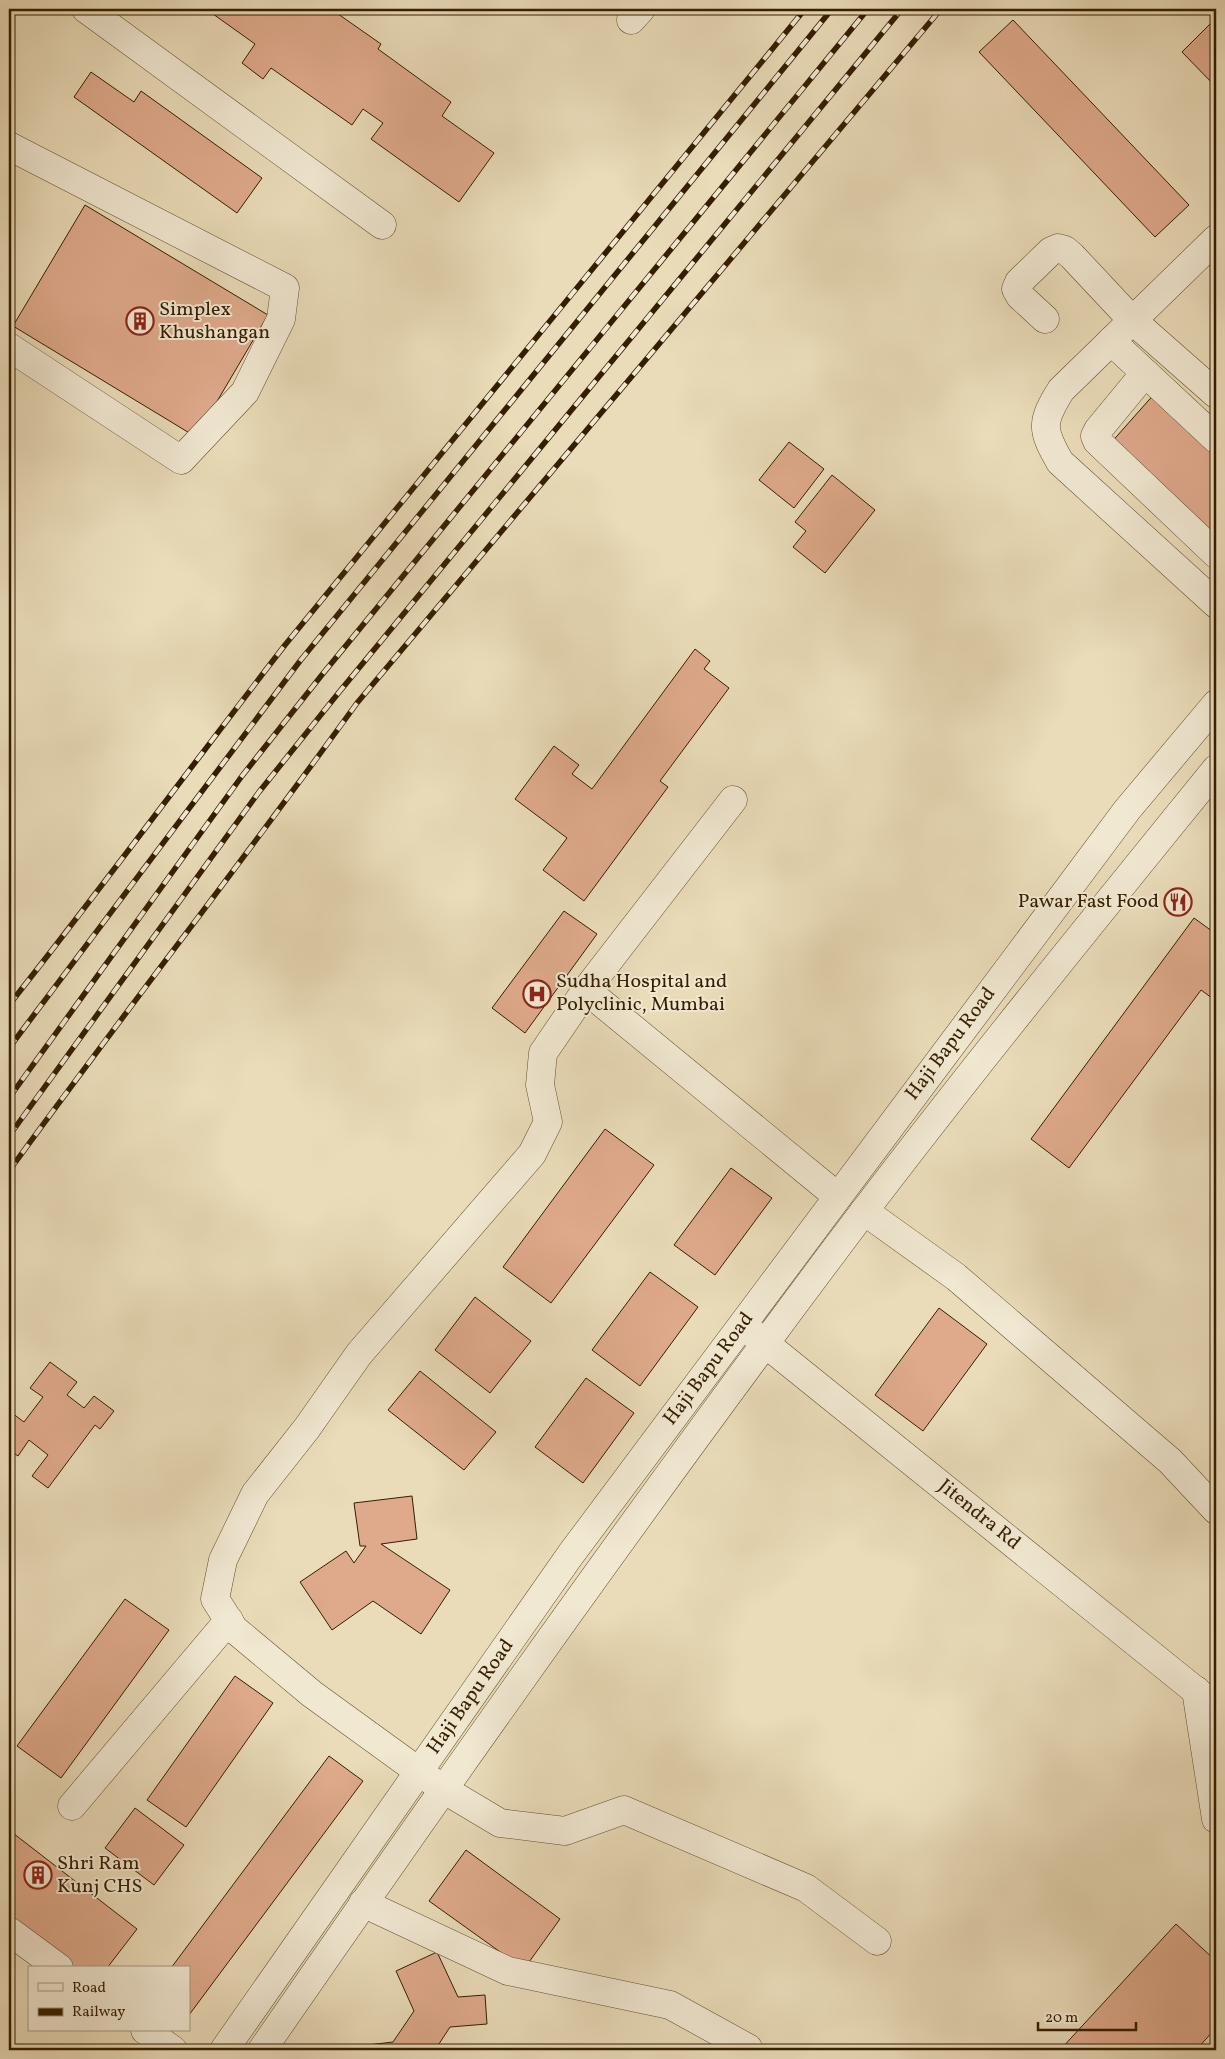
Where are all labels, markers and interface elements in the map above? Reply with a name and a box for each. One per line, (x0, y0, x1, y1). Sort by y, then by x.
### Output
place label: Simplex Khushangan (159, 296, 270, 347)
building icon: Simplex Khushangan (125, 306, 155, 336)
restaurant icon: Pawar Fast Food (1163, 887, 1193, 917)
place label: Pawar Fast Food (1018, 888, 1159, 916)
place label: Sudha Hospital and Polyclinic, Mumbai (556, 968, 727, 1019)
hospital icon: Sudha Hospital and Polyclinic, Mumbai (522, 979, 552, 1009)
street label: Haji Bapu Road (899, 982, 1003, 1106)
street label: Haji Bapu Road (657, 1307, 761, 1431)
street label: Jitendra Rd (932, 1473, 1026, 1557)
street label: Haji Bapu Road (421, 1634, 521, 1760)
place label: Shri Ram Kunj CHS (57, 1850, 143, 1901)
building icon: Shri Ram Kunj CHS (23, 1860, 53, 1890)
legend (28, 1966, 190, 2032)
text: Road (72, 1978, 106, 1999)
scale bar (1038, 1999, 1135, 2031)
text: Railway (72, 2002, 125, 2023)
text: 20 m (1045, 2008, 1078, 2029)

